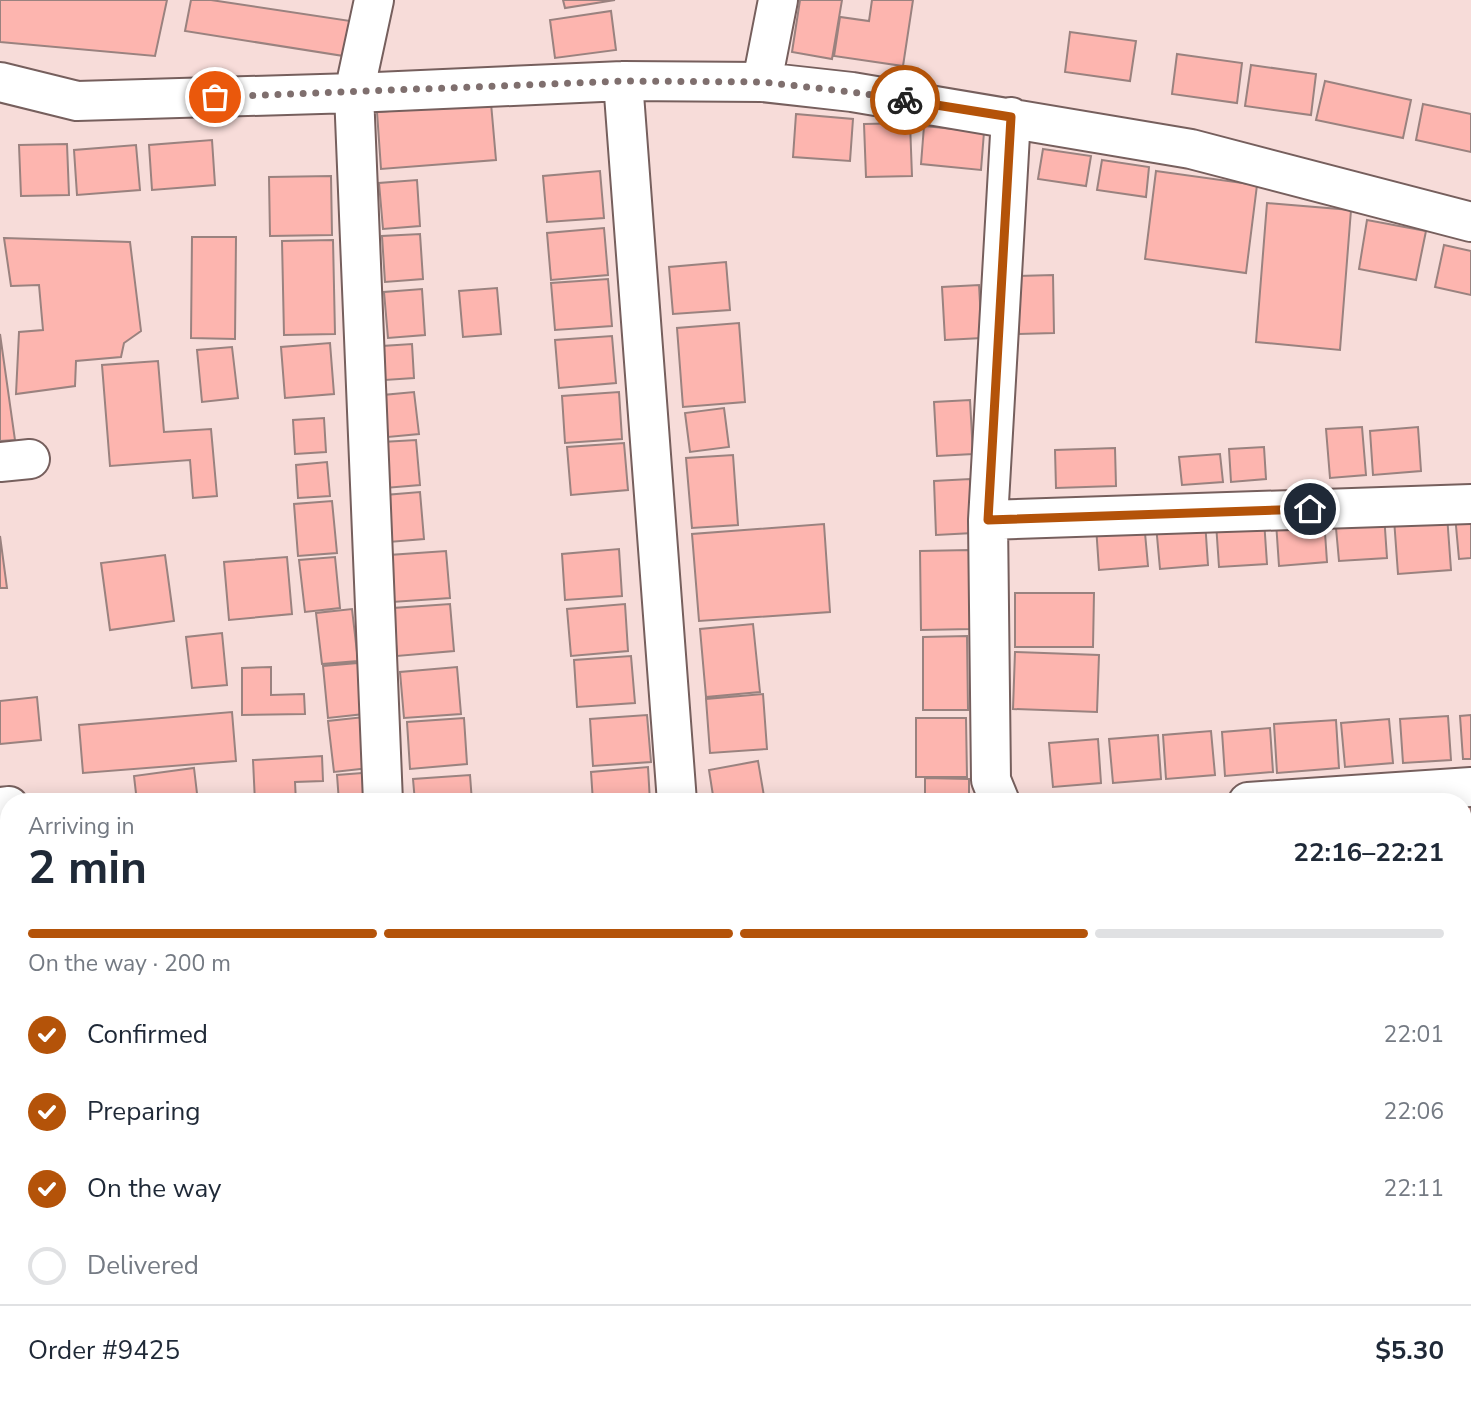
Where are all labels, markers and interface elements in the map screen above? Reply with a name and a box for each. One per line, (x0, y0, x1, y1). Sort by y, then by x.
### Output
courier (870, 65, 940, 135)
pin (185, 67, 245, 127)
icon: bag (196, 78, 234, 116)
icon: bike (886, 81, 924, 119)
pin (1280, 479, 1340, 539)
icon: home (1291, 490, 1329, 528)
text: Arriving in (28, 811, 135, 842)
text: 22:16–22:21 (1293, 835, 1444, 870)
text: 2 min (28, 836, 147, 899)
text: On the way · 200 m (28, 948, 231, 979)
icon: check (28, 1016, 66, 1054)
text: Confirmed (87, 1017, 208, 1052)
text: 22:01 (1384, 1019, 1444, 1050)
icon: check (28, 1093, 66, 1131)
text: Preparing (87, 1094, 200, 1129)
text: 22:06 (1384, 1096, 1444, 1127)
icon: check (28, 1170, 66, 1208)
text: On the way (87, 1171, 221, 1206)
text: 22:11 (1384, 1173, 1444, 1204)
text: Delivered (87, 1248, 199, 1283)
text: Order #9425 (28, 1333, 180, 1368)
text: $5.30 (1375, 1333, 1444, 1368)

